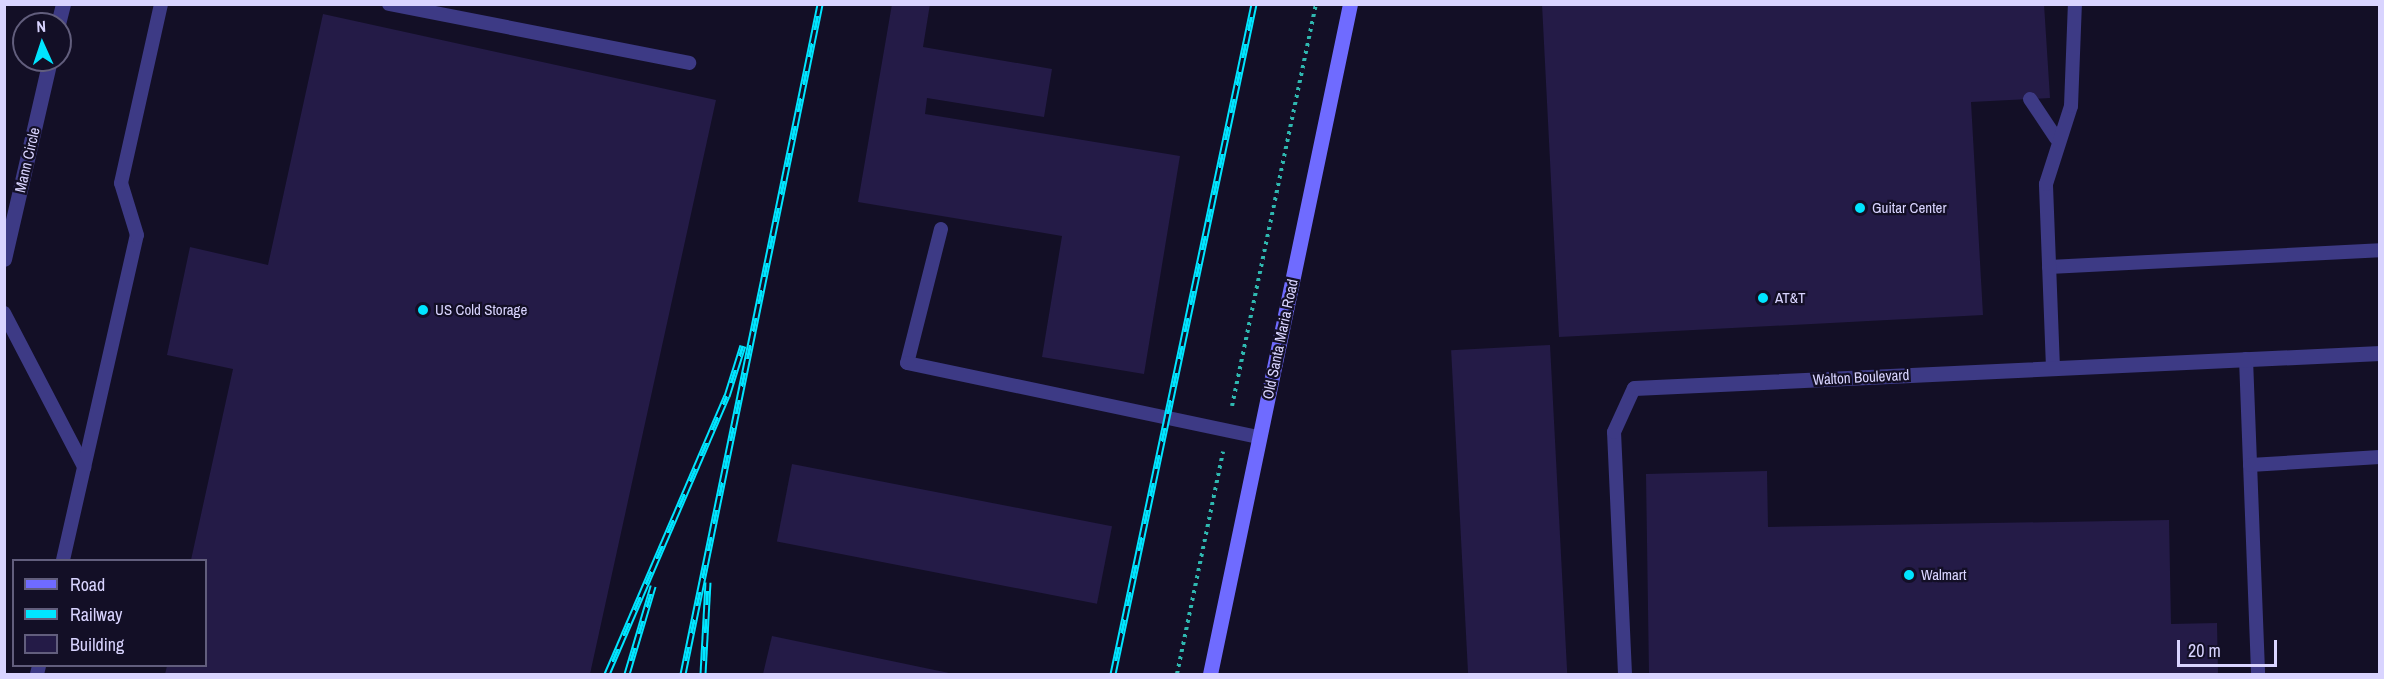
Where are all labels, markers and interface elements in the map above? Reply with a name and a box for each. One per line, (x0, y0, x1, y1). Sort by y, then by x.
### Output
north arrow (12, 12, 72, 72)
text: N (36, 15, 46, 37)
street label: Mann Circle (11, 126, 43, 194)
place label: Guitar Center (1872, 199, 1947, 217)
marker: Guitar Center (1853, 201, 1867, 215)
street label: Old Santa Maria Road (1258, 277, 1302, 401)
place label: AT&T (1775, 289, 1806, 307)
marker: AT&T (1756, 291, 1770, 305)
place label: US Cold Storage (435, 301, 527, 319)
marker: US Cold Storage (416, 303, 430, 317)
street label: Walton Boulevard (1812, 365, 1910, 389)
legend (12, 559, 207, 667)
place label: Walmart (1921, 566, 1966, 584)
marker: Walmart (1902, 568, 1916, 582)
text: Road (70, 572, 105, 597)
text: Railway (70, 602, 123, 627)
scale bar (2180, 628, 2280, 666)
text: Building (70, 632, 124, 657)
text: 20 m (2188, 638, 2221, 663)

